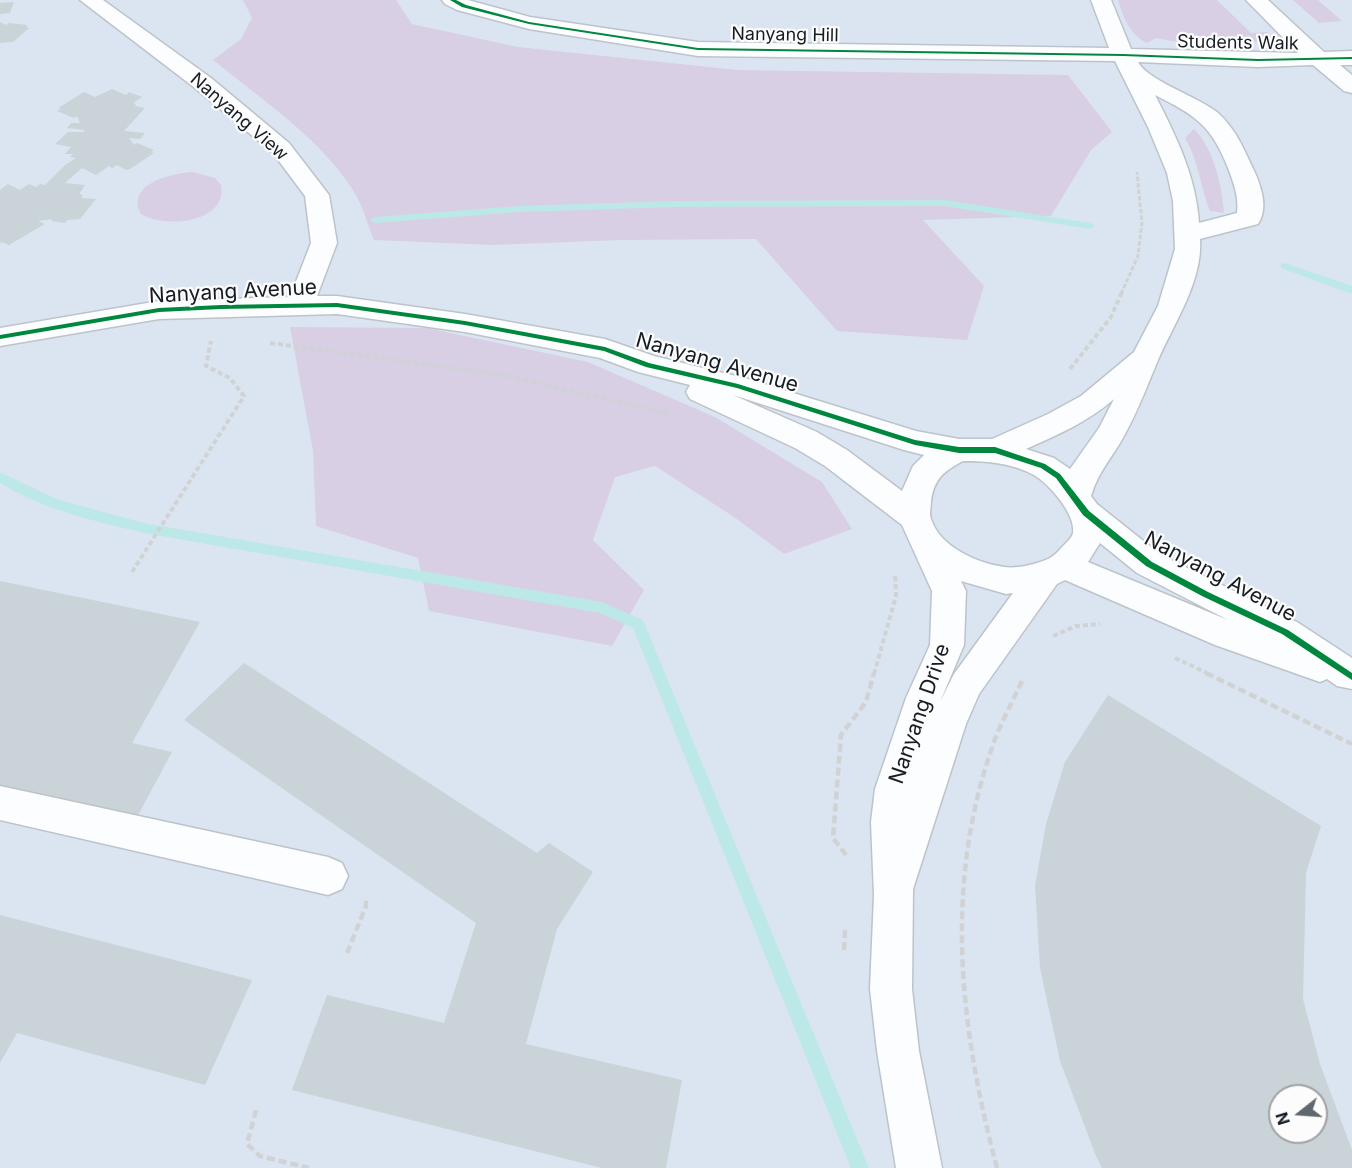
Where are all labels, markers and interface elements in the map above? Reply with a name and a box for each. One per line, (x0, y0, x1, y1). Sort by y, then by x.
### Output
street label: Nanyang Hill (731, 23, 839, 47)
street label: Students Walk (1177, 31, 1299, 55)
street label: Nanyang View (186, 69, 292, 165)
street label: Nanyang Avenue (148, 275, 318, 309)
street label: Nanyang Avenue (633, 328, 801, 398)
street label: Nanyang Avenue (1140, 526, 1300, 628)
street label: Nanyang Drive (884, 641, 956, 787)
north arrow (1268, 1084, 1328, 1144)
text: N (1271, 1110, 1294, 1127)

